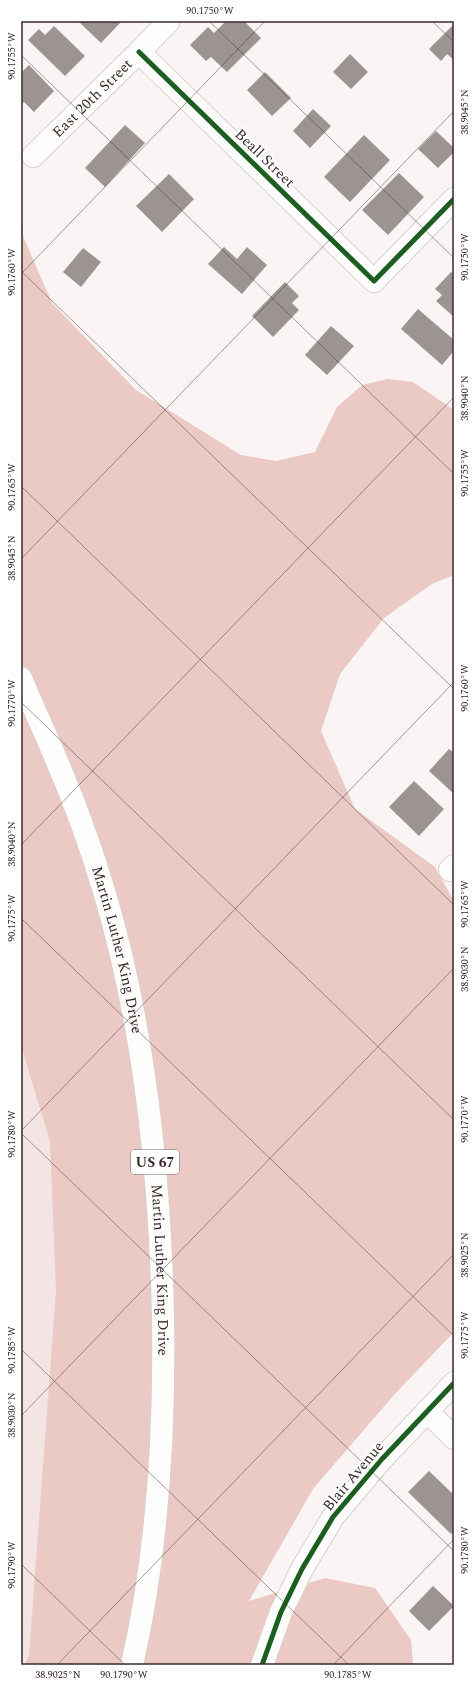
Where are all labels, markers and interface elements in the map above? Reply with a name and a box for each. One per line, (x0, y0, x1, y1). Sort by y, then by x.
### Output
text: 90.1750°W (186, 3, 234, 19)
text: 90.1755°W (4, 32, 20, 80)
street label: East 20th Street (47, 53, 138, 143)
text: 38.9045°N (457, 89, 473, 135)
street label: Beall Street (229, 124, 300, 193)
text: 90.1750°W (457, 233, 473, 281)
text: 90.1760°W (4, 248, 20, 296)
text: 38.9040°N (457, 375, 473, 421)
text: 90.1755°W (457, 449, 473, 497)
text: 90.1765°W (4, 463, 20, 511)
text: 38.9045°N (4, 535, 20, 581)
text: 90.1760°W (457, 664, 473, 712)
text: 90.1770°W (4, 679, 20, 727)
text: 38.9040°N (4, 821, 20, 867)
street label: Martin Luther King Drive (85, 863, 148, 1035)
text: 90.1765°W (457, 880, 473, 928)
text: 90.1775°W (4, 894, 20, 942)
text: 38.9030°N (457, 946, 473, 992)
text: 90.1770°W (457, 1095, 473, 1143)
text: 90.1780°W (4, 1110, 20, 1158)
road number: US 67 (131, 1150, 179, 1174)
street label: Martin Luther King Drive (144, 1183, 174, 1356)
text: 38.9025°N (457, 1232, 473, 1278)
text: 90.1775°W (457, 1311, 473, 1359)
text: 90.1785°W (4, 1326, 20, 1374)
text: 38.9030°N (4, 1392, 20, 1438)
street label: Blair Avenue (317, 1436, 390, 1516)
text: 90.1780°W (457, 1526, 473, 1574)
text: 90.1790°W (4, 1541, 20, 1589)
text: 38.9025°N (35, 1667, 81, 1683)
text: 90.1790°W (100, 1667, 148, 1683)
text: 90.1785°W (324, 1667, 372, 1683)

